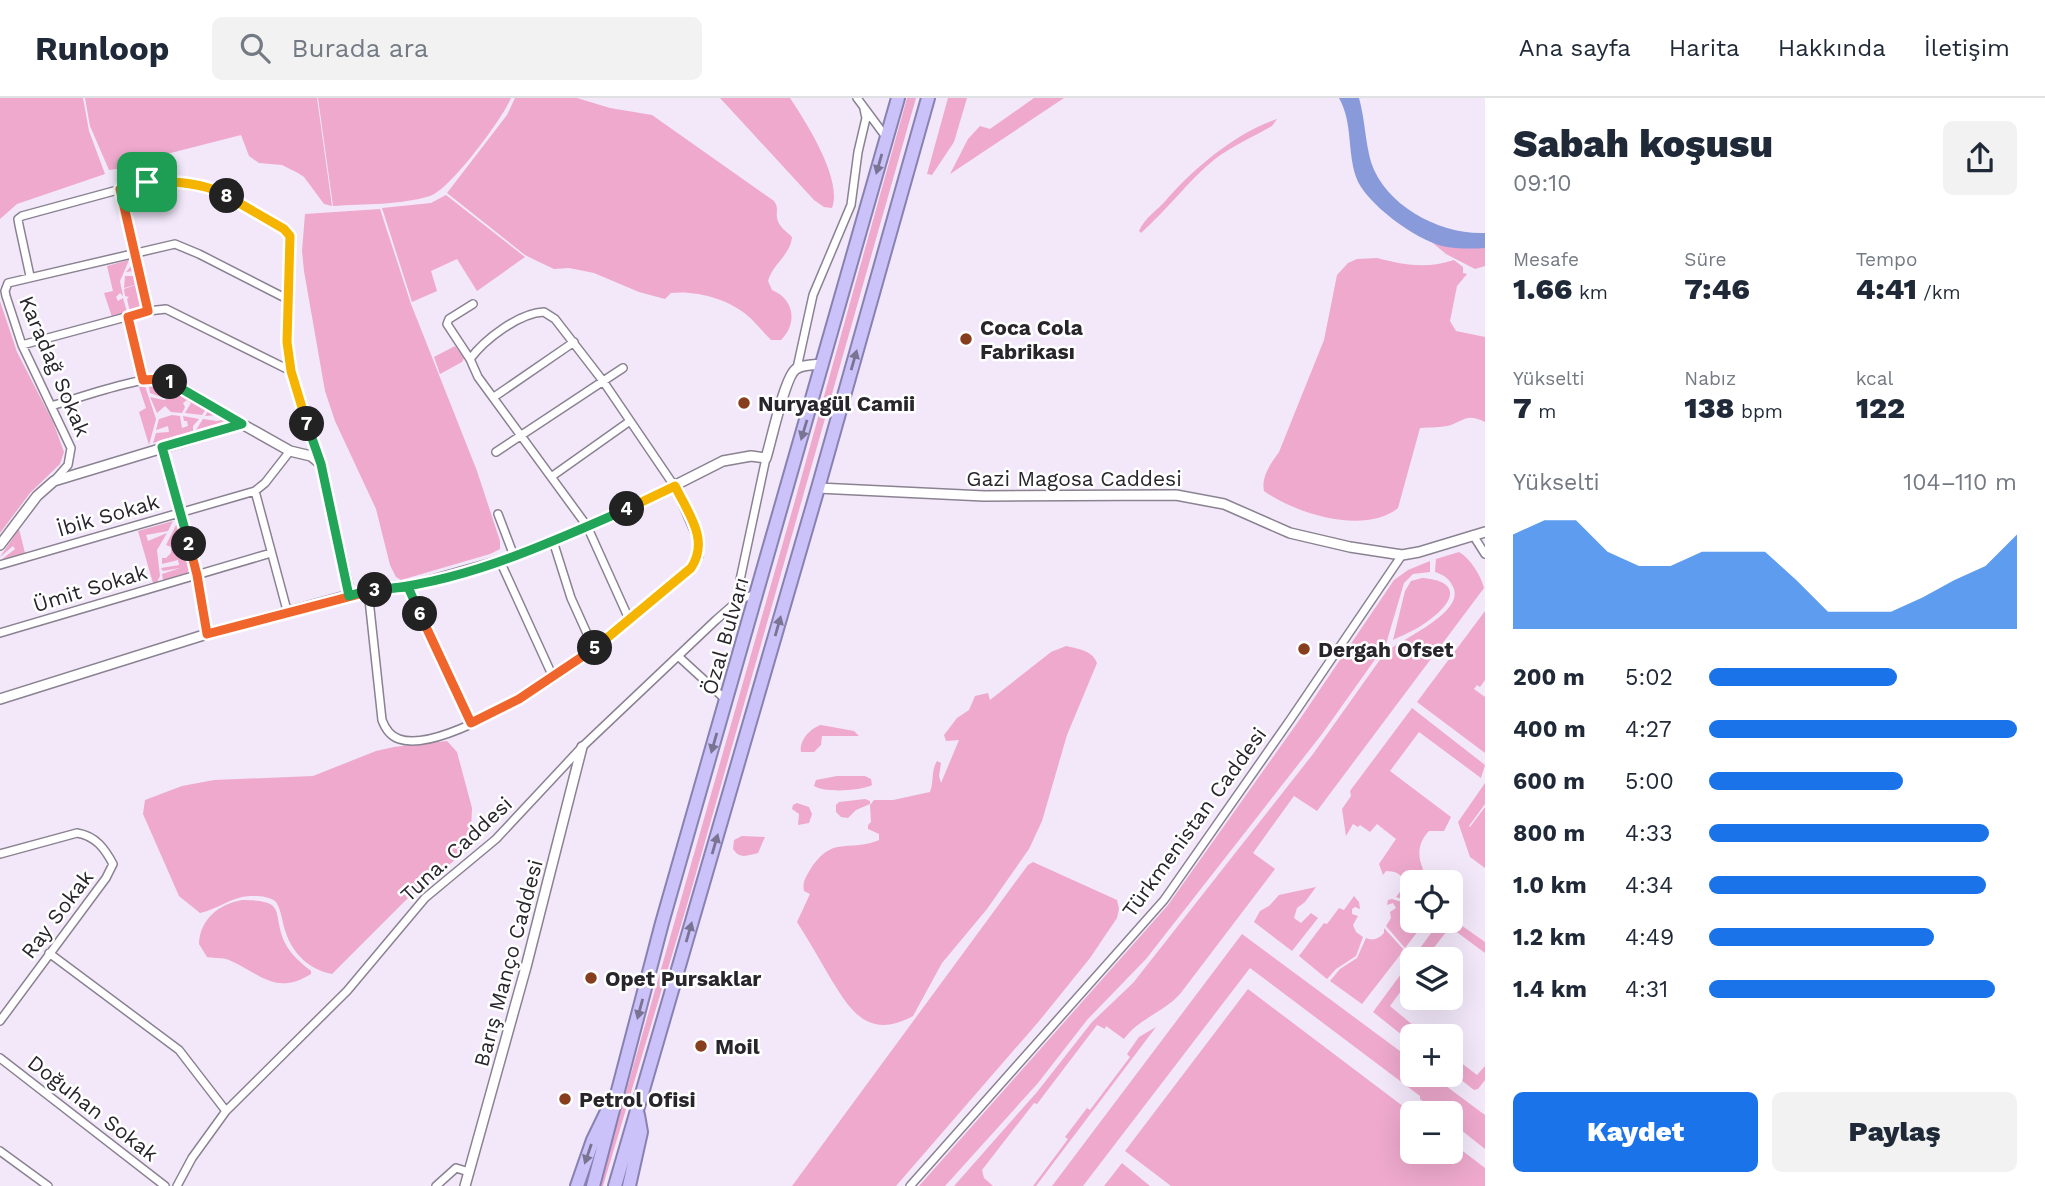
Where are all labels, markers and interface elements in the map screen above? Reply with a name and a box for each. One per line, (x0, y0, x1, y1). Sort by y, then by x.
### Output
search box (212, 17, 702, 80)
text: Runloop (35, 29, 170, 68)
icon: search (236, 29, 274, 67)
text: Burada ara (292, 33, 428, 63)
text: Ana sayfa (1519, 34, 1631, 62)
text: Harita (1669, 34, 1740, 62)
text: Hakkında (1778, 34, 1886, 62)
text: İletişim (1924, 34, 2010, 62)
button: share (1943, 121, 2017, 195)
text: Sabah koşusu (1513, 122, 1773, 166)
pin (117, 152, 177, 212)
one-way arrow (873, 153, 884, 175)
icon: arrive (128, 163, 166, 201)
text: 09:10 (1513, 170, 1572, 197)
pin: 8 (210, 178, 244, 214)
text: 8 (221, 184, 232, 207)
text: Mesafe (1513, 248, 1579, 271)
text: Süre (1684, 248, 1727, 271)
text: Tempo (1856, 248, 1917, 271)
text: 1.66 (1513, 271, 1572, 306)
text: 7:46 (1684, 271, 1750, 306)
text: 4:41 (1856, 271, 1917, 306)
text: km (1572, 281, 1608, 304)
text: /km (1917, 281, 1961, 304)
street label: Karadağ Sokak (14, 292, 96, 440)
place label: Coca Cola Fabrikası (980, 315, 1084, 364)
marker: Coca Cola Fabrikası (958, 331, 974, 347)
one-way arrow (849, 348, 860, 370)
pin: 1 (152, 364, 188, 400)
text: Yükselti (1513, 367, 1585, 390)
text: Nabız (1684, 367, 1736, 390)
text: kcal (1856, 367, 1893, 390)
text: 1 (165, 370, 174, 393)
text: 7 (1513, 390, 1532, 425)
text: 138 (1684, 390, 1735, 425)
text: 122 (1856, 390, 1905, 425)
place label: Nuryagül Camii (758, 391, 915, 416)
marker: Nuryagül Camii (736, 395, 752, 411)
text: m (1532, 400, 1556, 423)
text: bpm (1735, 400, 1783, 423)
pin: 7 (290, 406, 324, 442)
text: 7 (301, 412, 312, 435)
one-way arrow (799, 420, 809, 441)
street label: Gazi Magosa Caddesi (966, 466, 1182, 491)
text: Yükselti (1513, 469, 1600, 496)
text: 104–110 m (1903, 469, 2017, 496)
street label: İbik Sokak (54, 488, 162, 541)
pin: 4 (610, 492, 644, 526)
text: 4 (620, 497, 633, 520)
pin: 2 (172, 526, 206, 562)
text: 2 (183, 532, 194, 555)
street label: Ümit Sokak (30, 559, 150, 617)
pin: 3 (358, 573, 392, 608)
street label: Özal Bulvarı (696, 574, 754, 698)
text: 3 (369, 578, 380, 601)
pin: 6 (402, 596, 438, 632)
text: 6 (414, 602, 425, 625)
one-way arrow (773, 614, 784, 636)
pin: 5 (578, 630, 612, 666)
text: 5 (589, 636, 600, 659)
place label: Dergah Ofset (1318, 637, 1454, 662)
marker: Dergah Ofset (1296, 641, 1312, 657)
text: 200 m (1513, 664, 1585, 691)
text: 5:02 (1625, 664, 1673, 691)
text: 400 m (1513, 716, 1586, 743)
text: 4:27 (1625, 716, 1672, 743)
street label: Türkmenistan Caddesi (1117, 722, 1271, 922)
one-way arrow (709, 732, 719, 753)
text: 600 m (1513, 768, 1585, 795)
text: 5:00 (1625, 768, 1674, 795)
street label: Tuna. Caddesi (395, 791, 517, 907)
text: 800 m (1513, 820, 1585, 847)
text: 4:33 (1625, 820, 1673, 847)
one-way arrow (710, 833, 720, 854)
street label: Barış Manço Caddesi (468, 857, 548, 1069)
street label: Ray Sokak (16, 865, 98, 963)
map controls (1400, 870, 1463, 1164)
button: locate (1400, 870, 1463, 933)
text: 1.0 km (1513, 872, 1587, 899)
text: 4:34 (1625, 872, 1673, 899)
one-way arrow (684, 921, 694, 942)
text: 1.2 km (1513, 924, 1586, 951)
text: 4:49 (1625, 924, 1674, 951)
button: layers (1400, 947, 1463, 1010)
place label: Opet Pursaklar (605, 966, 761, 991)
marker: Opet Pursaklar (583, 970, 599, 986)
text: 1.4 km (1513, 976, 1587, 1003)
text: 4:31 (1625, 976, 1668, 1003)
one-way arrow (634, 998, 645, 1020)
button: + (1400, 1024, 1463, 1087)
place label: Moil (715, 1034, 760, 1059)
marker: Moil (693, 1038, 709, 1054)
street label: Doğuhan Sokak (23, 1049, 163, 1167)
place label: Petrol Ofisi (579, 1087, 696, 1112)
marker: Petrol Ofisi (557, 1091, 573, 1107)
button: Kaydet (1513, 1092, 1758, 1172)
button: Paylaş (1772, 1092, 2017, 1172)
button: − (1400, 1101, 1463, 1164)
one-way arrow (582, 1143, 593, 1164)

